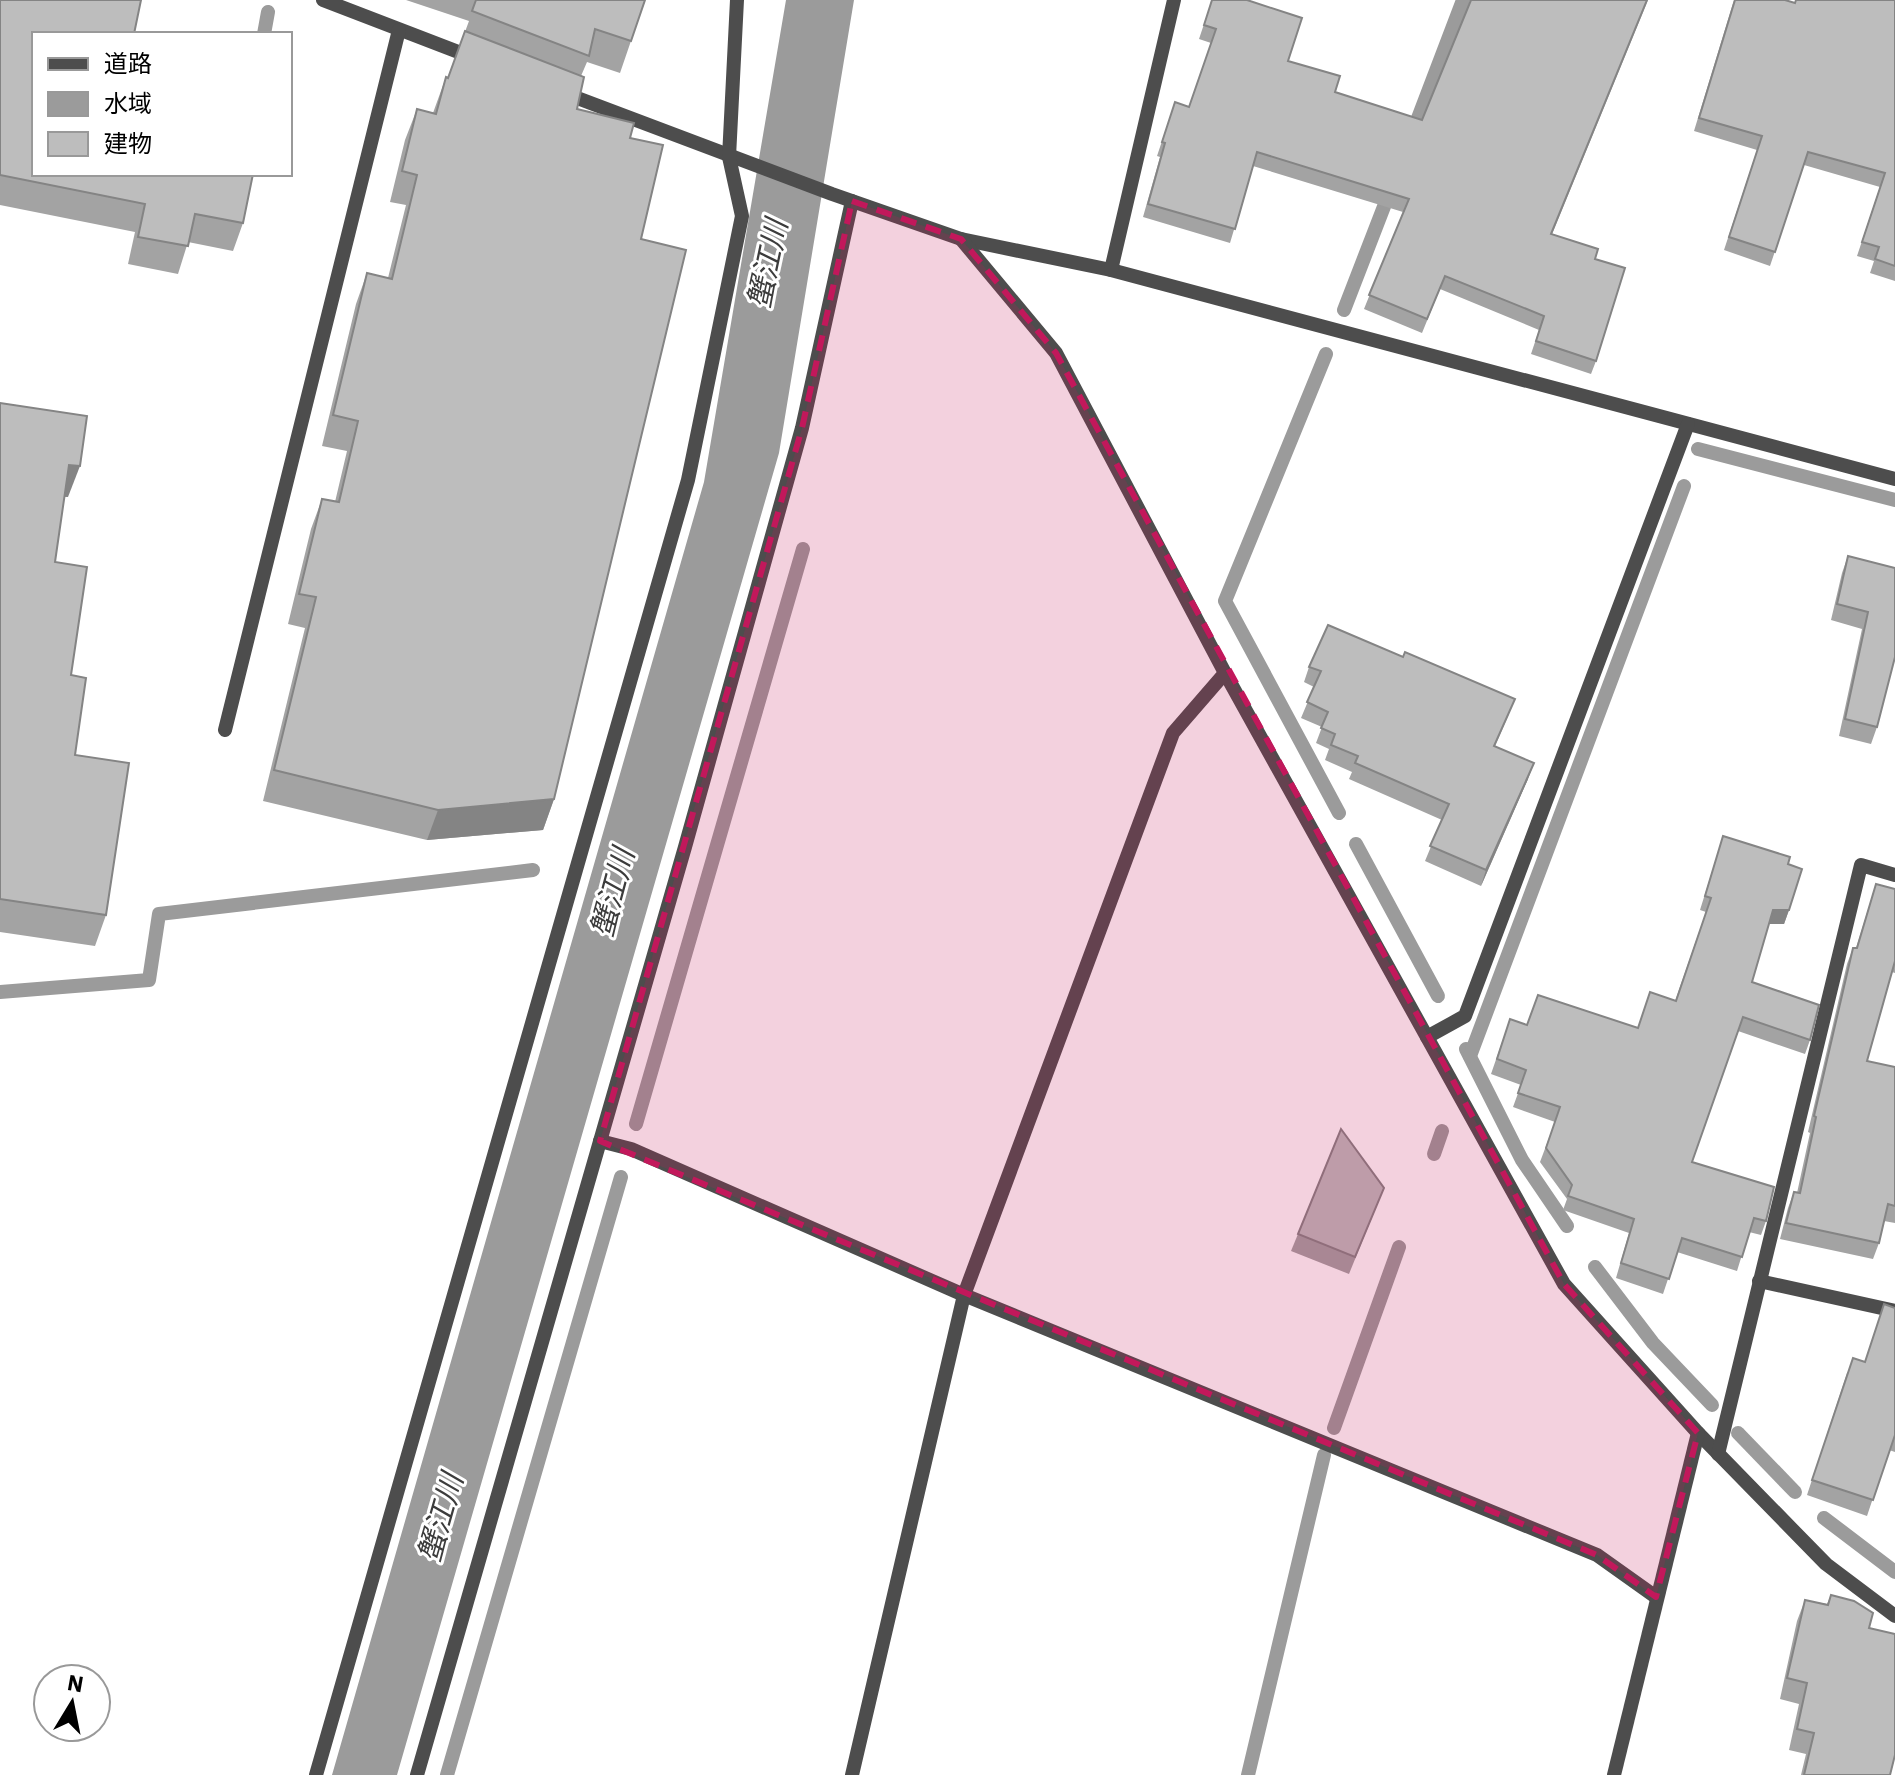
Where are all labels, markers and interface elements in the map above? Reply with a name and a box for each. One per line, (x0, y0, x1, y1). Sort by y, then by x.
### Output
legend (32, 32, 292, 176)
text: 道路 (104, 47, 152, 79)
text: 水域 (104, 87, 152, 119)
text: 建物 (104, 127, 152, 159)
water label: 蟹江川 (738, 213, 796, 312)
water label: 蟹江川 (581, 841, 643, 941)
water label: 蟹江川 (408, 1466, 472, 1566)
north arrow (32, 1663, 112, 1743)
text: N (65, 1667, 86, 1698)

